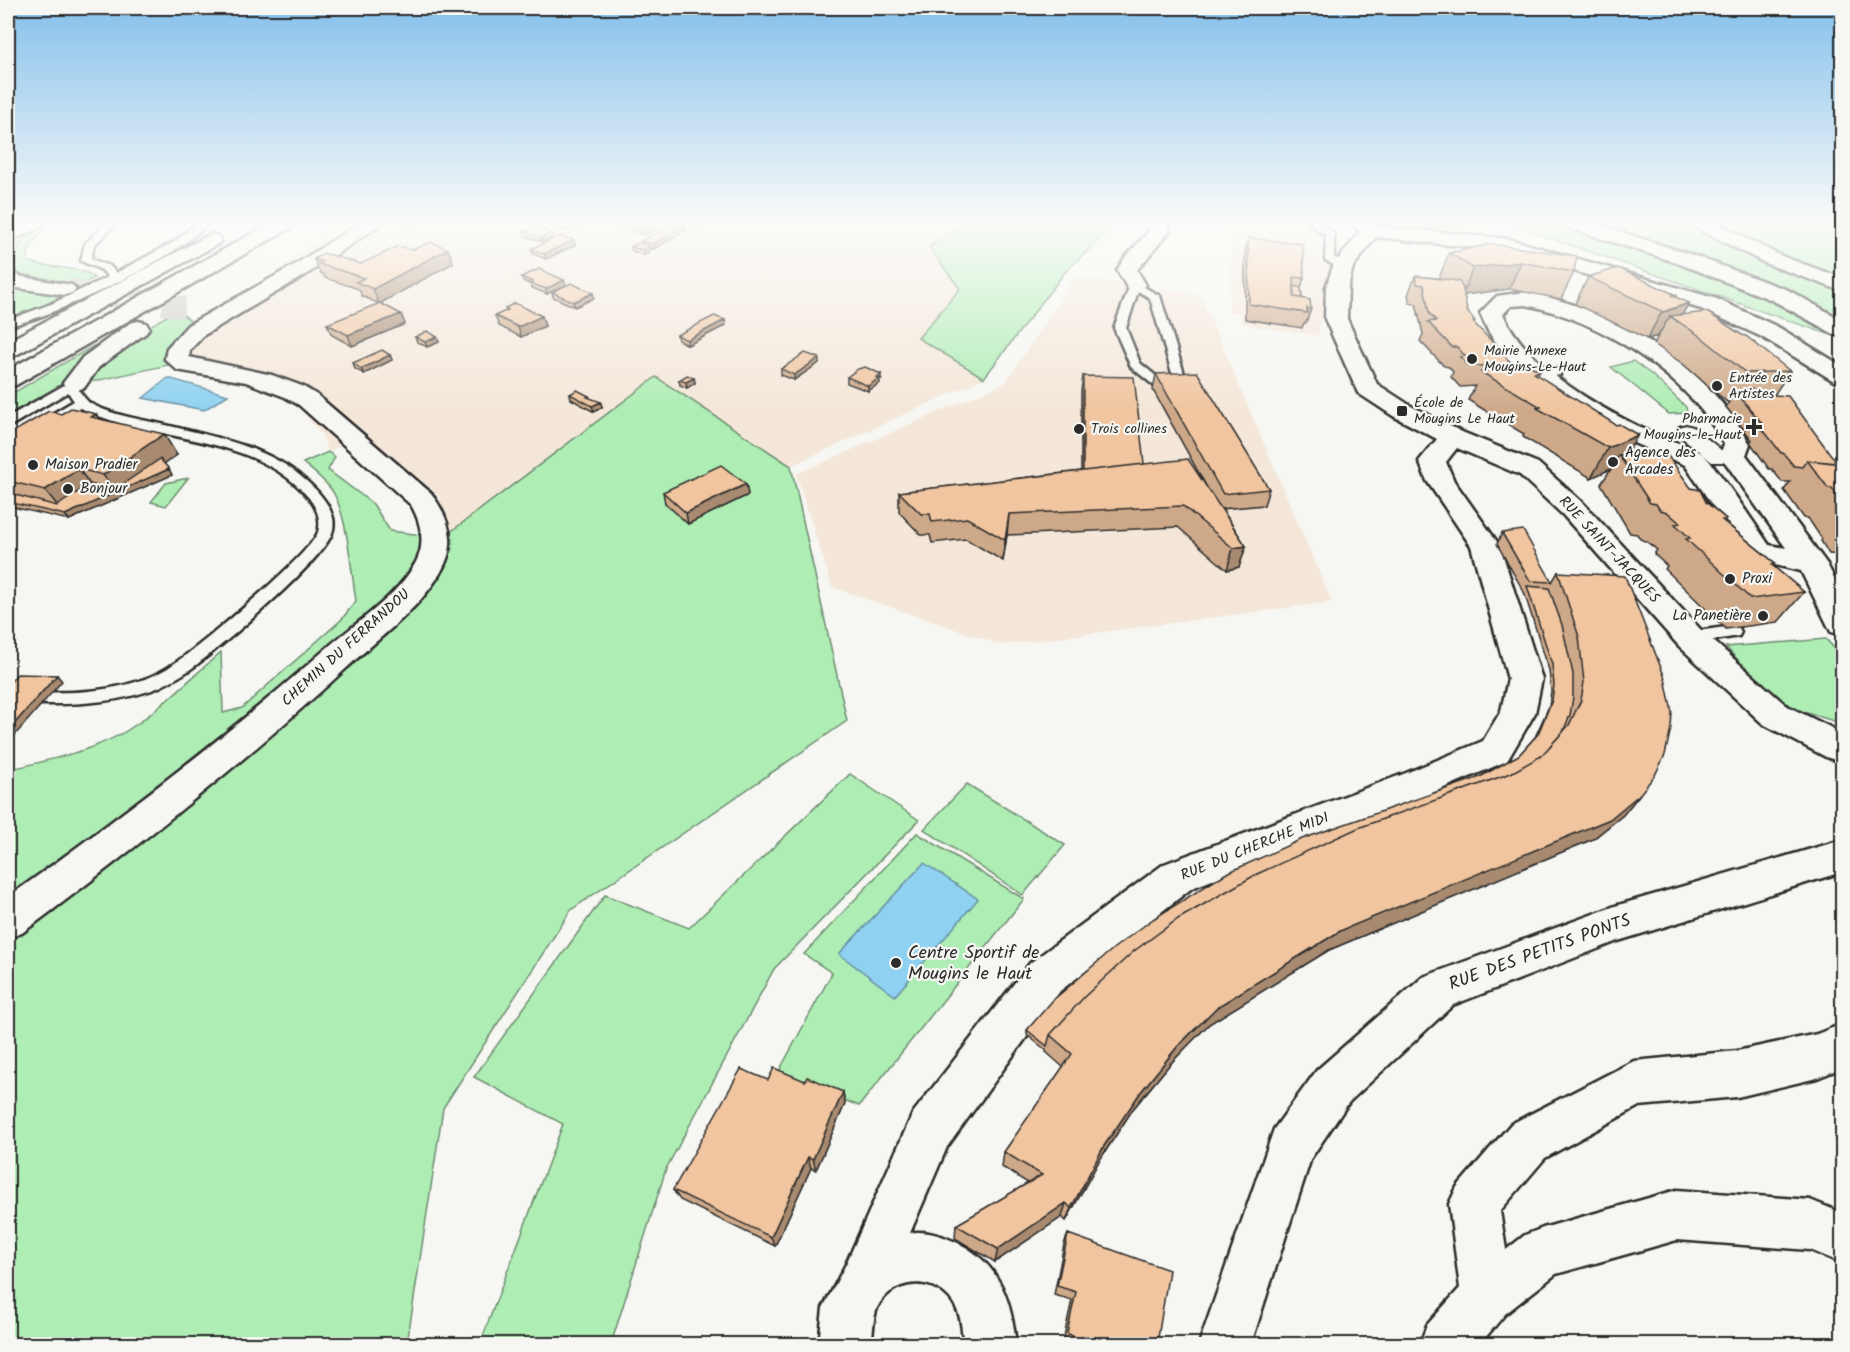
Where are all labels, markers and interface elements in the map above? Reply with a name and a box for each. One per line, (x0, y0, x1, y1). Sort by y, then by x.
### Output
place label: Mairie Annexe Mougins-Le-Haut (1484, 340, 1587, 378)
marker: Mairie Annexe Mougins-Le-Haut (1465, 352, 1479, 366)
place label: Entrée des Artistes (1729, 367, 1792, 405)
marker: Entrée des Artistes (1710, 379, 1724, 393)
place label: École de Mougins Le Haut (1414, 392, 1515, 430)
marker: École de Mougins Le Haut (1395, 404, 1409, 418)
place label: Pharmacie Mougins-le-Haut (1644, 408, 1743, 446)
place label: Trois collines (1091, 418, 1167, 440)
marker: Pharmacie Mougins-le-Haut (1747, 420, 1761, 434)
marker: Trois collines (1072, 422, 1086, 436)
place label: Agence des Arcades (1625, 441, 1697, 482)
place label: Maison Pradier (45, 453, 139, 477)
marker: Agence des Arcades (1606, 455, 1620, 469)
marker: Maison Pradier (26, 458, 40, 472)
place label: Bonjour (80, 477, 128, 501)
marker: Bonjour (61, 482, 75, 496)
street label: RUE SAINT-JACQUES (1553, 491, 1665, 609)
place label: Proxi (1742, 567, 1773, 591)
marker: Proxi (1723, 572, 1737, 586)
street label: CHEMIN DU FERRANDOU (276, 583, 416, 713)
place label: La Panetière (1672, 604, 1751, 628)
marker: La Panetière (1756, 609, 1770, 623)
street label: RUE DU CHERCHE MIDI (1177, 806, 1333, 888)
street label: RUE DES PETITS PONTS (1445, 906, 1636, 999)
place label: Centre Sportif de Mougins le Haut (908, 939, 1039, 989)
marker: Centre Sportif de Mougins le Haut (889, 956, 903, 970)

